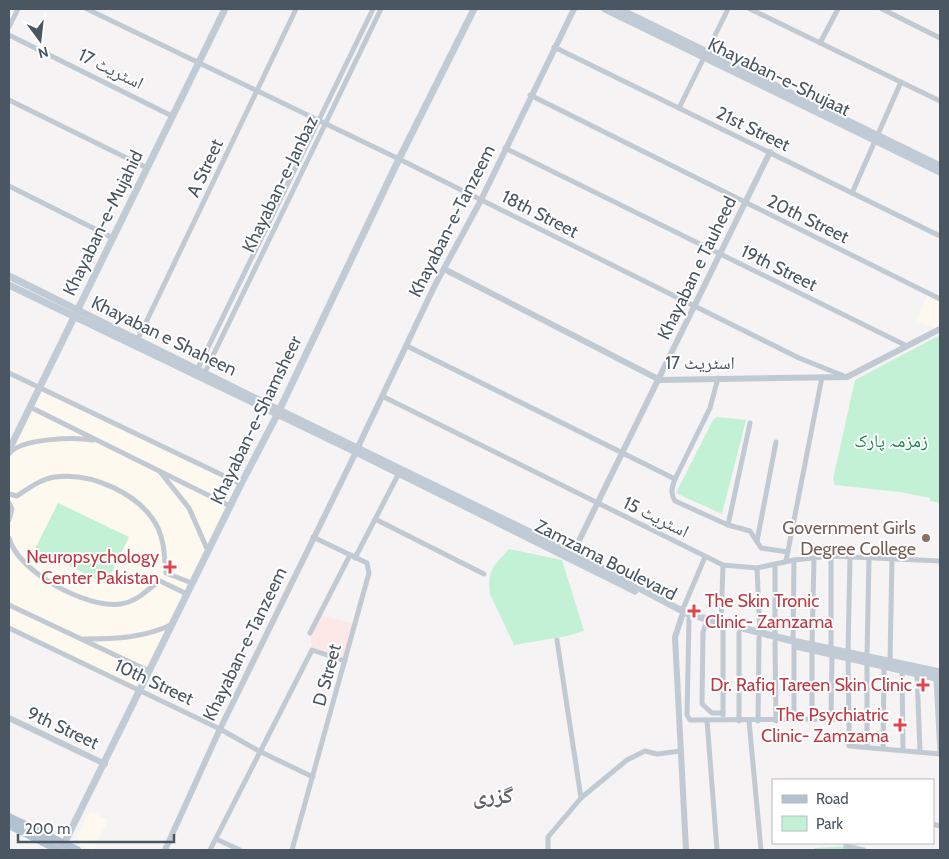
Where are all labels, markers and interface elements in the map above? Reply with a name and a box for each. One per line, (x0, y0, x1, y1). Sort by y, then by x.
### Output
north arrow (15, 15, 65, 65)
street label: Khayaban-e-Shujaat (704, 33, 854, 121)
text: N (36, 43, 50, 63)
street label: اسٹریٹ 17 (75, 44, 147, 94)
street label: 21st Street (713, 102, 793, 156)
street label: Khayaban-e-Janbaz (237, 112, 323, 256)
street label: A Street (182, 136, 228, 200)
street label: Khayaban-e-Tanzeem (404, 141, 500, 301)
street label: Khayaban-e-Mujahid (58, 147, 148, 299)
street label: 18th Street (498, 185, 582, 243)
street label: 20th Street (764, 190, 852, 248)
street label: Khayaban e Tauheed (653, 193, 741, 343)
street label: 19th Street (737, 240, 821, 296)
street label: Khayaban e Shaheen (88, 291, 240, 381)
street label: Khayaban-e-Shamsheer (206, 332, 307, 508)
street label: اسٹریٹ 17 (665, 352, 735, 374)
park label: زمزمہ پارک (854, 430, 928, 452)
street label: اسٹریٹ 15 (620, 492, 692, 542)
street label: Zamzama Boulevard (532, 515, 680, 605)
place label: Government Girls Degree College (782, 517, 916, 560)
marker: Government Girls Degree College (920, 532, 932, 544)
place label: Neuropsychology Center Pakistan (26, 546, 159, 589)
marker: Neuropsychology Center Pakistan (163, 560, 177, 574)
street label: Khayaban-e-Tanzeem (198, 564, 292, 724)
place label: The Skin Tronic Clinic- Zamzama (705, 590, 833, 633)
marker: The Skin Tronic Clinic- Zamzama (687, 604, 701, 618)
street label: D Street (308, 642, 346, 708)
street label: 10th Street (111, 654, 197, 710)
place label: Dr. Rafiq Tareen Skin Clinic (710, 674, 912, 696)
marker: Dr. Rafiq Tareen Skin Clinic (916, 678, 930, 692)
street label: 9th Street (24, 702, 102, 754)
place label: The Psychiatric Clinic- Zamzama (761, 704, 889, 747)
marker: The Psychiatric Clinic- Zamzama (893, 718, 907, 732)
legend (772, 779, 934, 844)
district label: گزری (473, 782, 514, 809)
text: Road (816, 790, 849, 808)
scale bar (18, 812, 174, 844)
text: Park (816, 815, 843, 833)
text: 200 m (25, 820, 70, 838)

